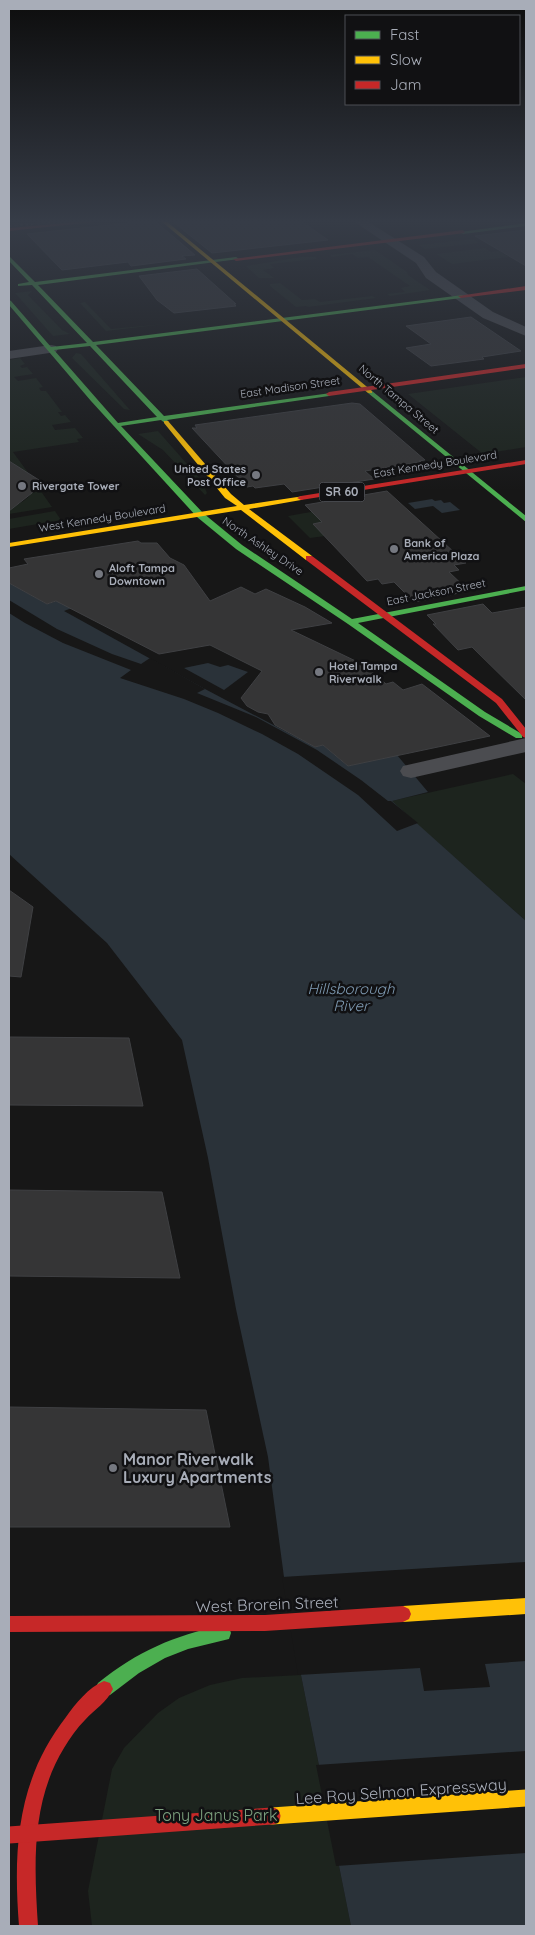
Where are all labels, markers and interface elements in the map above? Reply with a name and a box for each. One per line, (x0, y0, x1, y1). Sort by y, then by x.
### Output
legend (345, 15, 520, 105)
text: Fast (390, 25, 419, 44)
text: Slow (390, 50, 422, 69)
text: Jam (390, 75, 421, 94)
street label: North Tampa Street (356, 361, 442, 437)
street label: East Madison Street (239, 373, 341, 401)
street label: East Kennedy Boulevard (372, 447, 498, 481)
place label: United States Post Office (174, 462, 246, 489)
marker: United States Post Office (250, 469, 262, 481)
place label: Rivergate Tower (32, 479, 120, 493)
marker: Rivergate Tower (16, 480, 28, 492)
road number: SR 60 (320, 482, 364, 502)
street label: West Kennedy Boulevard (37, 501, 167, 535)
street label: North Ashley Drive (220, 514, 306, 578)
place label: Bank of America Plaza (404, 536, 480, 563)
marker: Bank of America Plaza (388, 543, 400, 555)
place label: Aloft Tampa Downtown (109, 561, 175, 588)
marker: Aloft Tampa Downtown (93, 568, 105, 580)
street label: East Jackson Street (385, 575, 487, 608)
place label: Hotel Tampa Riverwalk (329, 659, 398, 686)
marker: Hotel Tampa Riverwalk (313, 666, 325, 678)
water label: Hillsborough River (308, 979, 395, 1015)
place label: Manor Riverwalk Luxury Apartments (123, 1449, 272, 1487)
marker: Manor Riverwalk Luxury Apartments (107, 1462, 119, 1474)
street label: West Brorein Street (195, 1592, 339, 1616)
street label: Lee Roy Selmon Expressway (295, 1774, 507, 1808)
park label: Tony Janus Park (155, 1805, 277, 1825)

